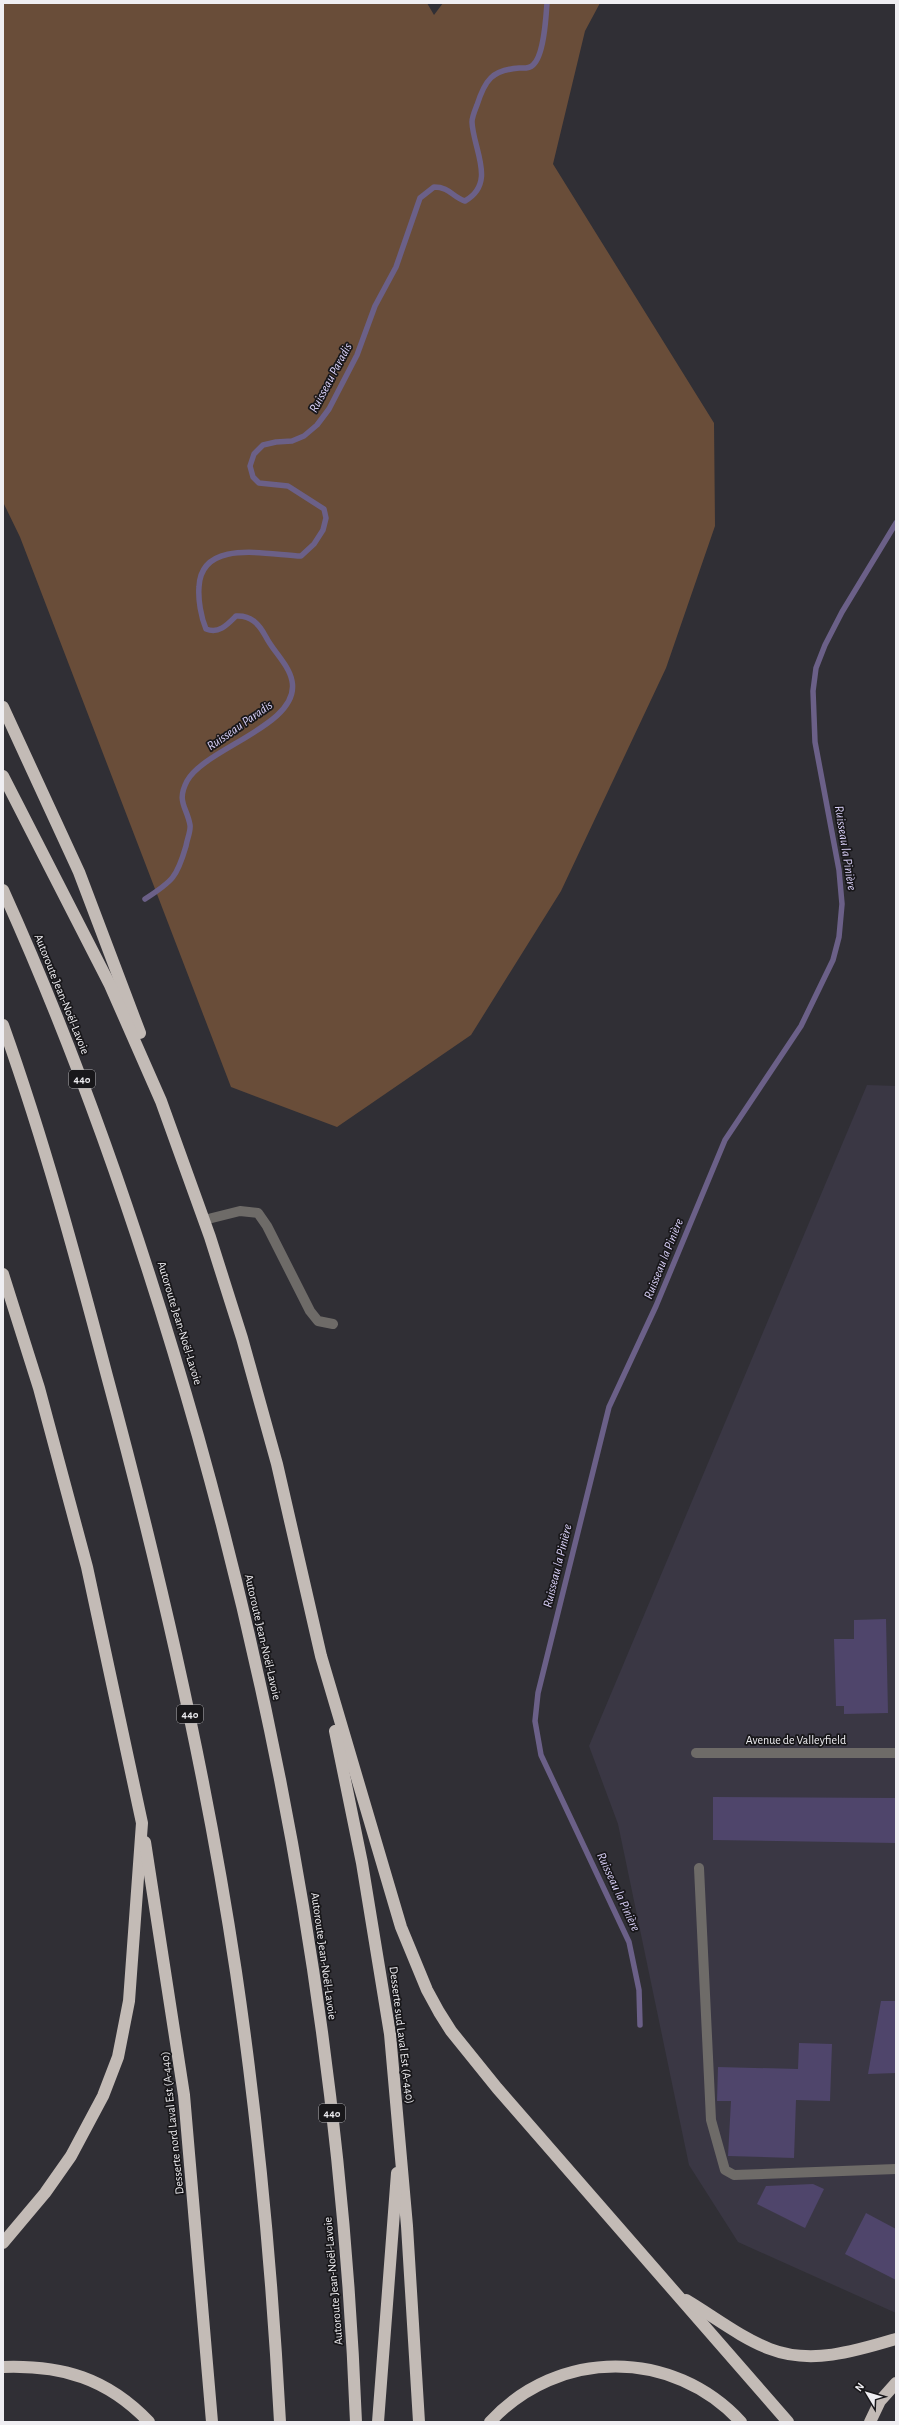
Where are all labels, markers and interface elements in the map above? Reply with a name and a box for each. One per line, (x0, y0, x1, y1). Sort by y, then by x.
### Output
water label: Ruisseau Paradis (307, 341, 355, 415)
water label: Ruisseau Paradis (205, 699, 275, 753)
water label: Ruisseau la Pinière (832, 805, 858, 891)
street label: Autoroute Jean-Noël-Lavoie (32, 932, 92, 1056)
road number: 440 (69, 1070, 95, 1088)
water label: Ruisseau la Pinière (642, 1217, 686, 1301)
street label: Autoroute Jean-Noël-Lavoie (155, 1260, 205, 1386)
water label: Ruisseau la Pinière (541, 1523, 575, 1609)
street label: Autoroute Jean-Noël-Lavoie (243, 1573, 283, 1701)
road number: 440 (177, 1705, 203, 1723)
street label: Avenue de Valleyfield (746, 1734, 846, 1747)
water label: Ruisseau la Pinière (594, 1850, 642, 1934)
street label: Autoroute Jean-Noël-Lavoie (309, 1892, 339, 2020)
street label: Desserte sud Laval Est (A-440) (388, 1966, 416, 2104)
street label: Desserte nord Laval Est (A-440) (159, 2051, 185, 2195)
road number: 440 (319, 2104, 345, 2122)
street label: Autoroute Jean-Noël-Lavoie (321, 2216, 345, 2346)
north arrow (847, 2373, 887, 2413)
text: N (853, 2381, 866, 2394)

